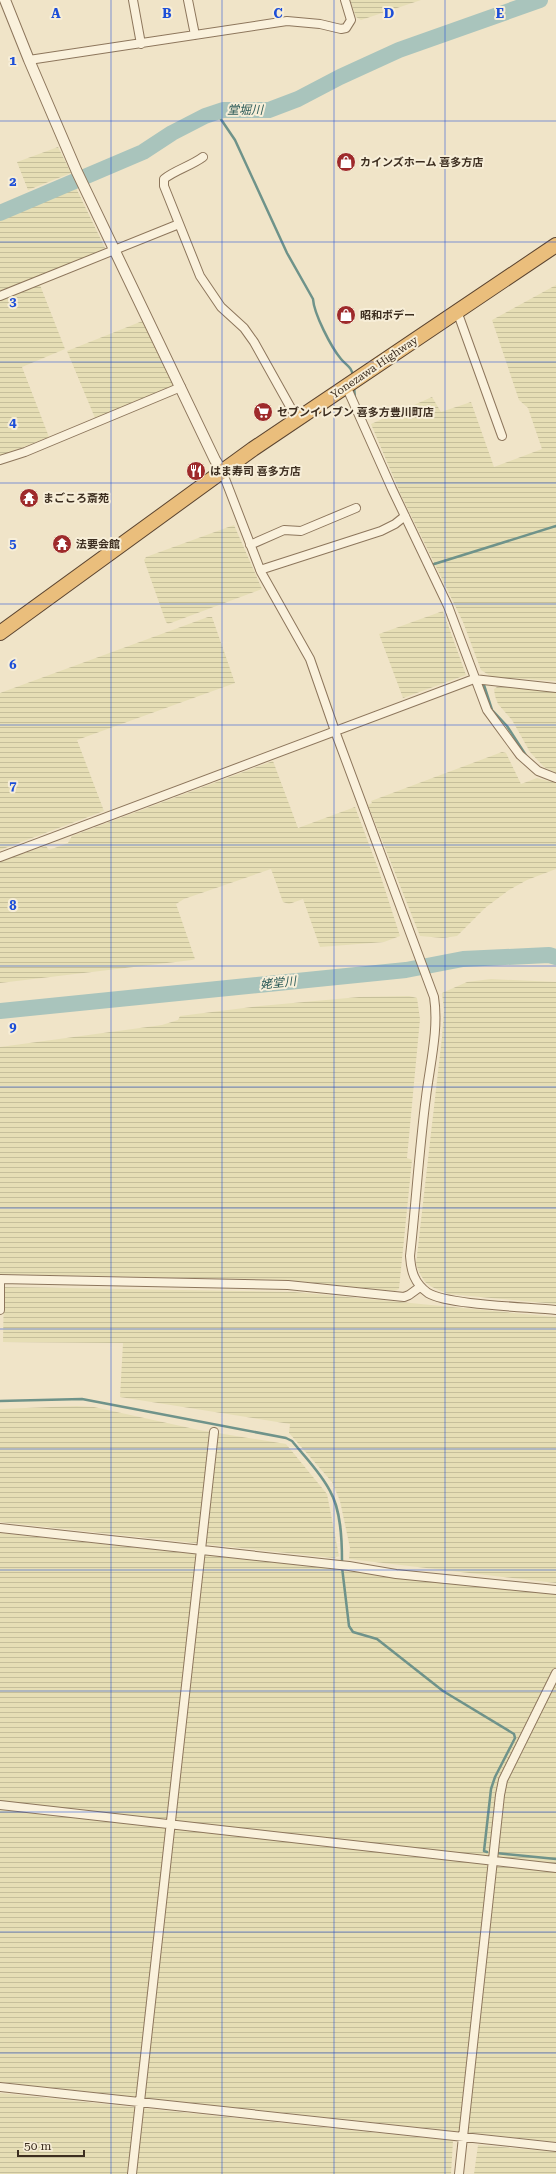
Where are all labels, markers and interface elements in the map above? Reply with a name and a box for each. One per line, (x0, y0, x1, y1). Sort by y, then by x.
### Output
text: A (51, 6, 61, 21)
text: B (162, 6, 172, 21)
text: C (273, 6, 283, 21)
text: D (384, 6, 394, 21)
text: E (496, 6, 504, 21)
text: 1 (9, 53, 17, 68)
water label: 堂堀川 (227, 103, 265, 117)
shop icon: カインズホーム 喜多方店 (335, 151, 357, 173)
place label: カインズホーム 喜多方店 (360, 156, 483, 169)
text: 2 (9, 174, 17, 189)
text: 3 (9, 294, 17, 309)
shop icon: 昭和ボデー (335, 304, 357, 326)
place label: 昭和ボデー (360, 309, 415, 322)
street label: Yonezawa Highway (328, 333, 421, 401)
supermarket icon: セブンイレブン 喜多方豊川町店 (252, 401, 274, 423)
place label: セブンイレブン 喜多方豊川町店 (277, 406, 434, 419)
text: 4 (9, 415, 17, 430)
restaurant icon: はま寿司 喜多方店 (185, 460, 207, 482)
place label: はま寿司 喜多方店 (210, 465, 301, 478)
temple icon: まごころ斎苑 (18, 487, 40, 509)
place label: まごころ斎苑 (43, 492, 109, 505)
temple icon: 法要会館 (51, 533, 73, 555)
text: 5 (9, 536, 17, 551)
place label: 法要会館 (76, 538, 120, 551)
text: 6 (9, 657, 17, 672)
text: 7 (9, 778, 17, 793)
text: 8 (9, 898, 17, 913)
water label: 姥堂川 (259, 974, 299, 992)
text: 9 (9, 1019, 17, 1034)
scale bar (18, 2132, 84, 2158)
text: 50 m (24, 2139, 51, 2153)

